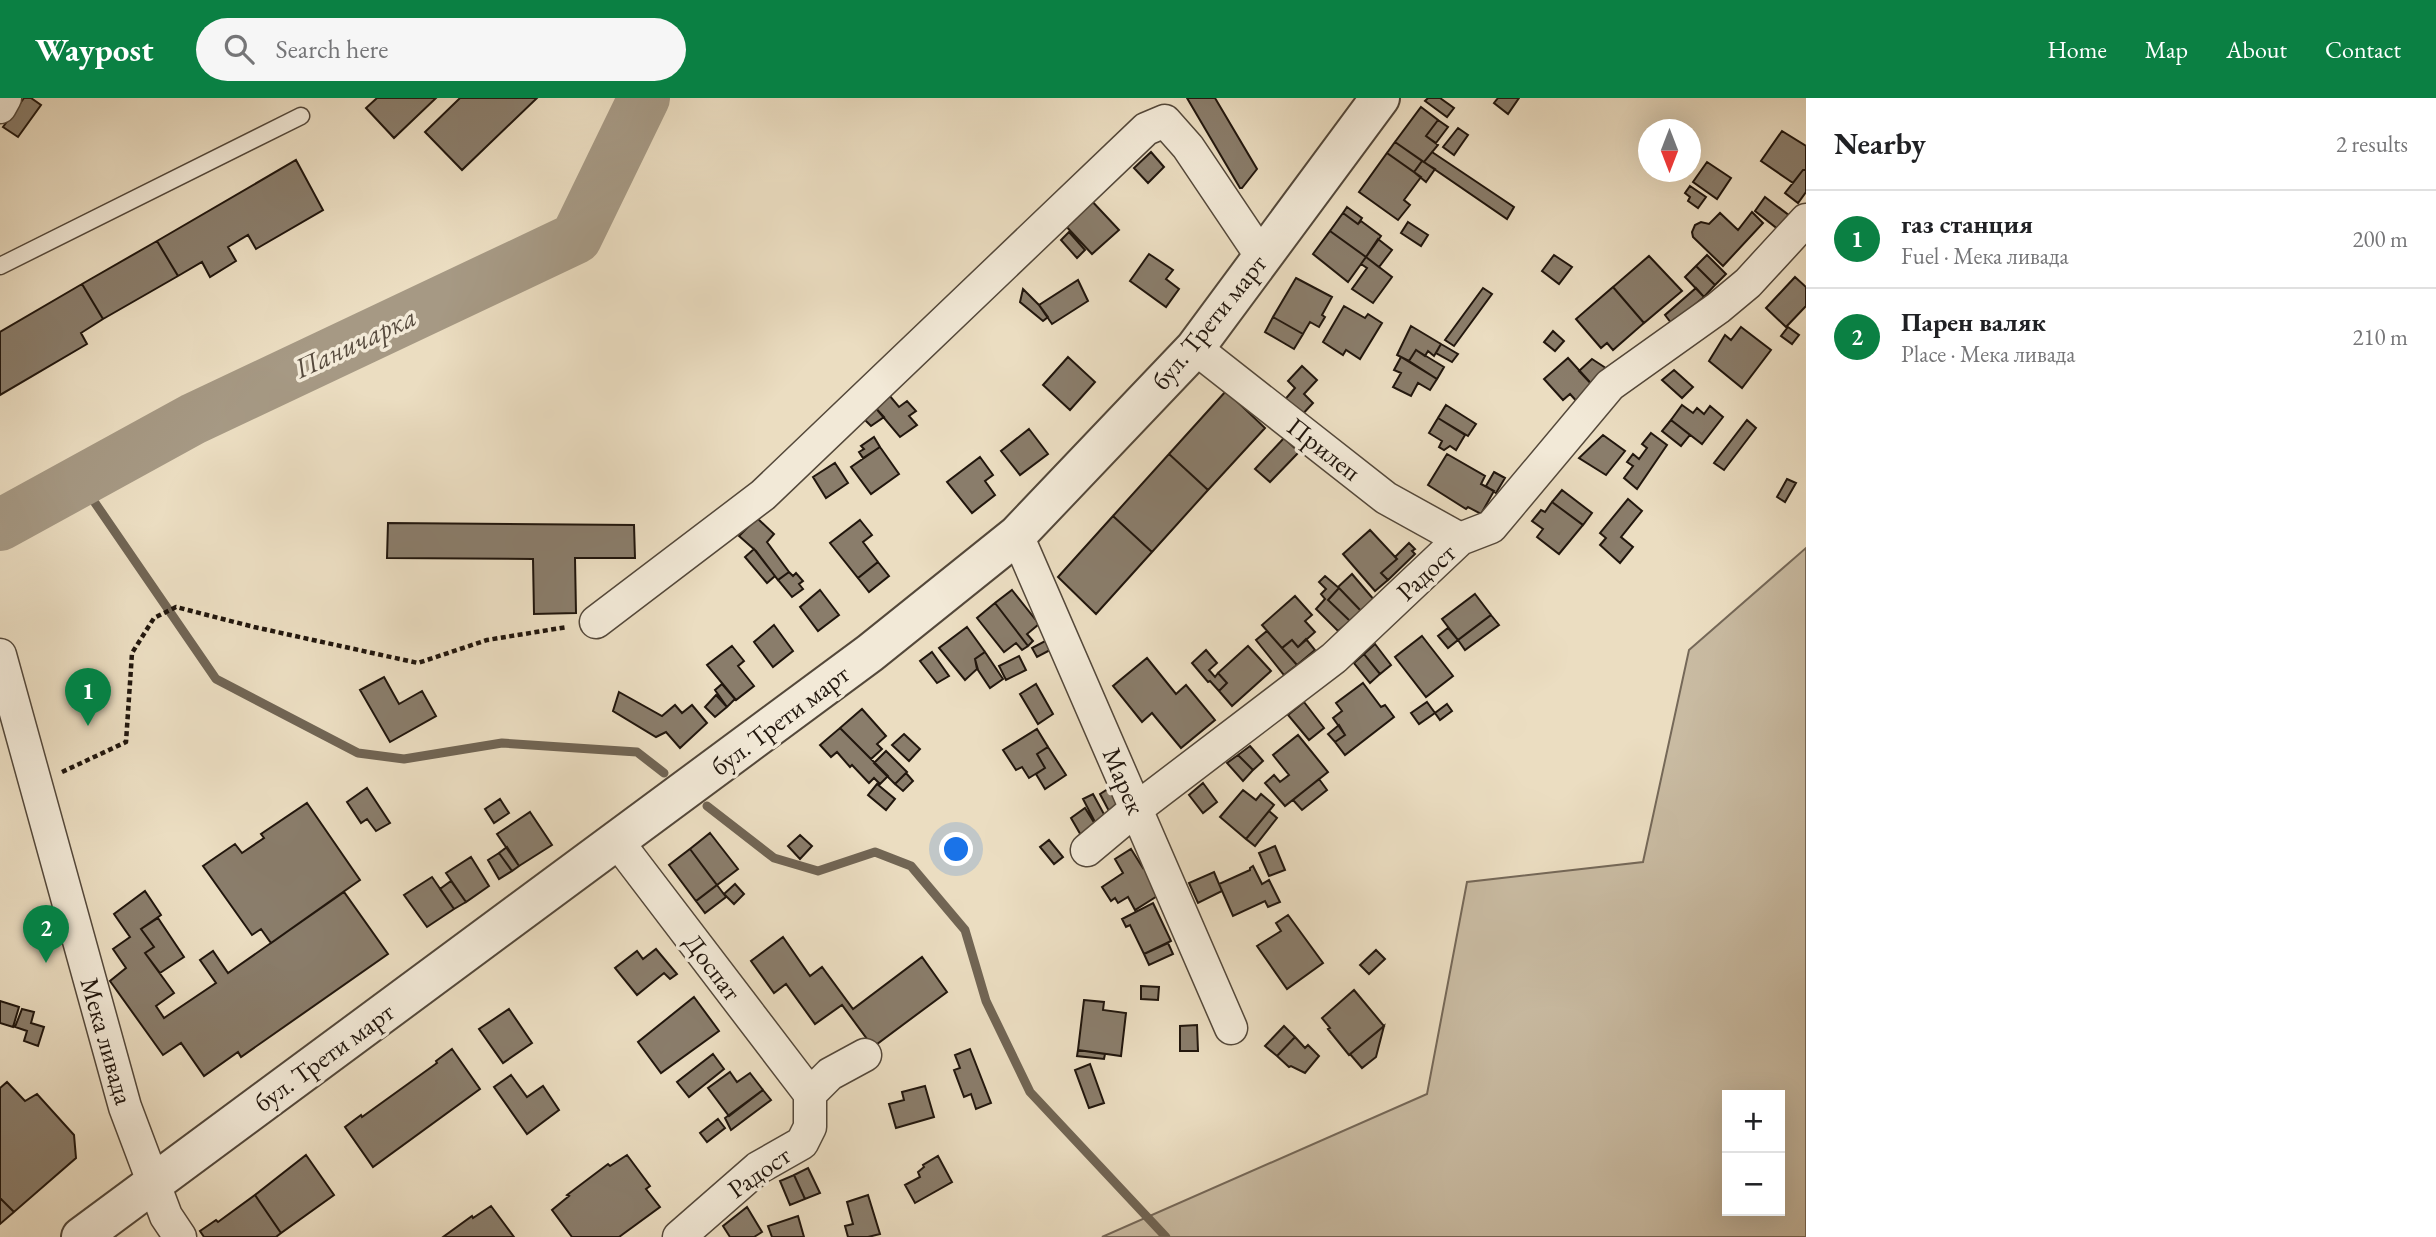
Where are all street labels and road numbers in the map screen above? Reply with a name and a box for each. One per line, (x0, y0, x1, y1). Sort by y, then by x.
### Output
street label: бул. Трети март (1144, 247, 1274, 397)
street label: Прилеп (1280, 410, 1368, 488)
street label: Радост (1389, 536, 1463, 608)
street label: бул. Трети март (704, 657, 856, 783)
street label: Марек (1095, 742, 1153, 820)
street label: Доспат (677, 927, 749, 1008)
street label: Мека ливада (73, 974, 141, 1109)
street label: бул. Трети март (247, 995, 401, 1119)
street label: Радост (721, 1138, 797, 1206)

